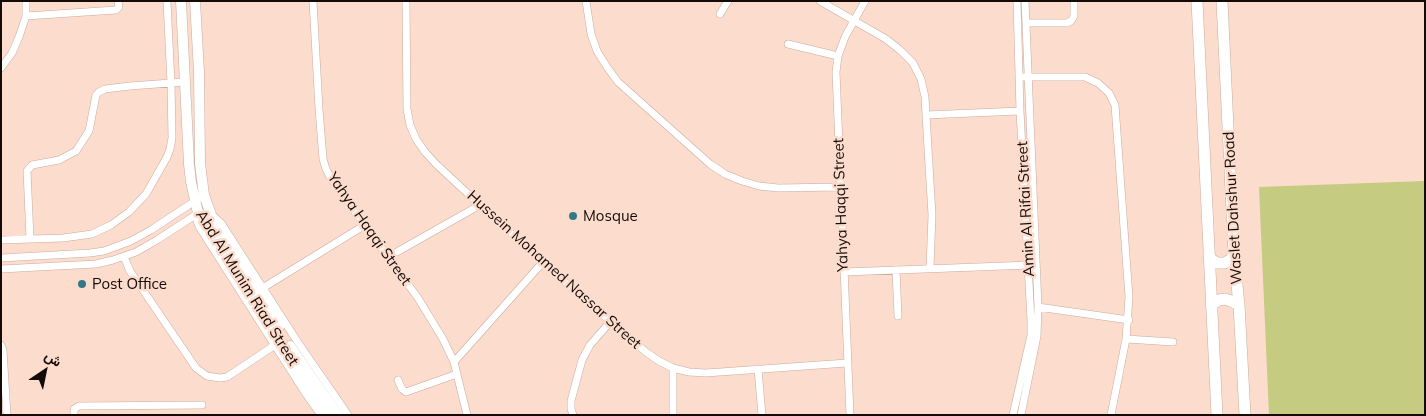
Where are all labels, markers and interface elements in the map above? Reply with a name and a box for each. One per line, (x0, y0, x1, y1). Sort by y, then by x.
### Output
street label: Waslet Dahshur Road (1220, 131, 1246, 285)
street label: Yahya Haqqi Street (830, 138, 852, 272)
street label: Amin Al Rifai Street (1013, 141, 1039, 277)
street label: Yahya Haqqi Street (323, 169, 415, 289)
street label: Hussein Mohamed Nassar Street (463, 187, 645, 353)
street label: Abd Al Munim Riad Street (192, 207, 302, 369)
place label: Mosque (583, 207, 638, 225)
marker: Mosque (567, 210, 579, 222)
place label: Post Office (92, 275, 167, 293)
marker: Post Office (76, 278, 88, 290)
north arrow (20, 346, 70, 396)
text: ش (41, 346, 65, 371)

